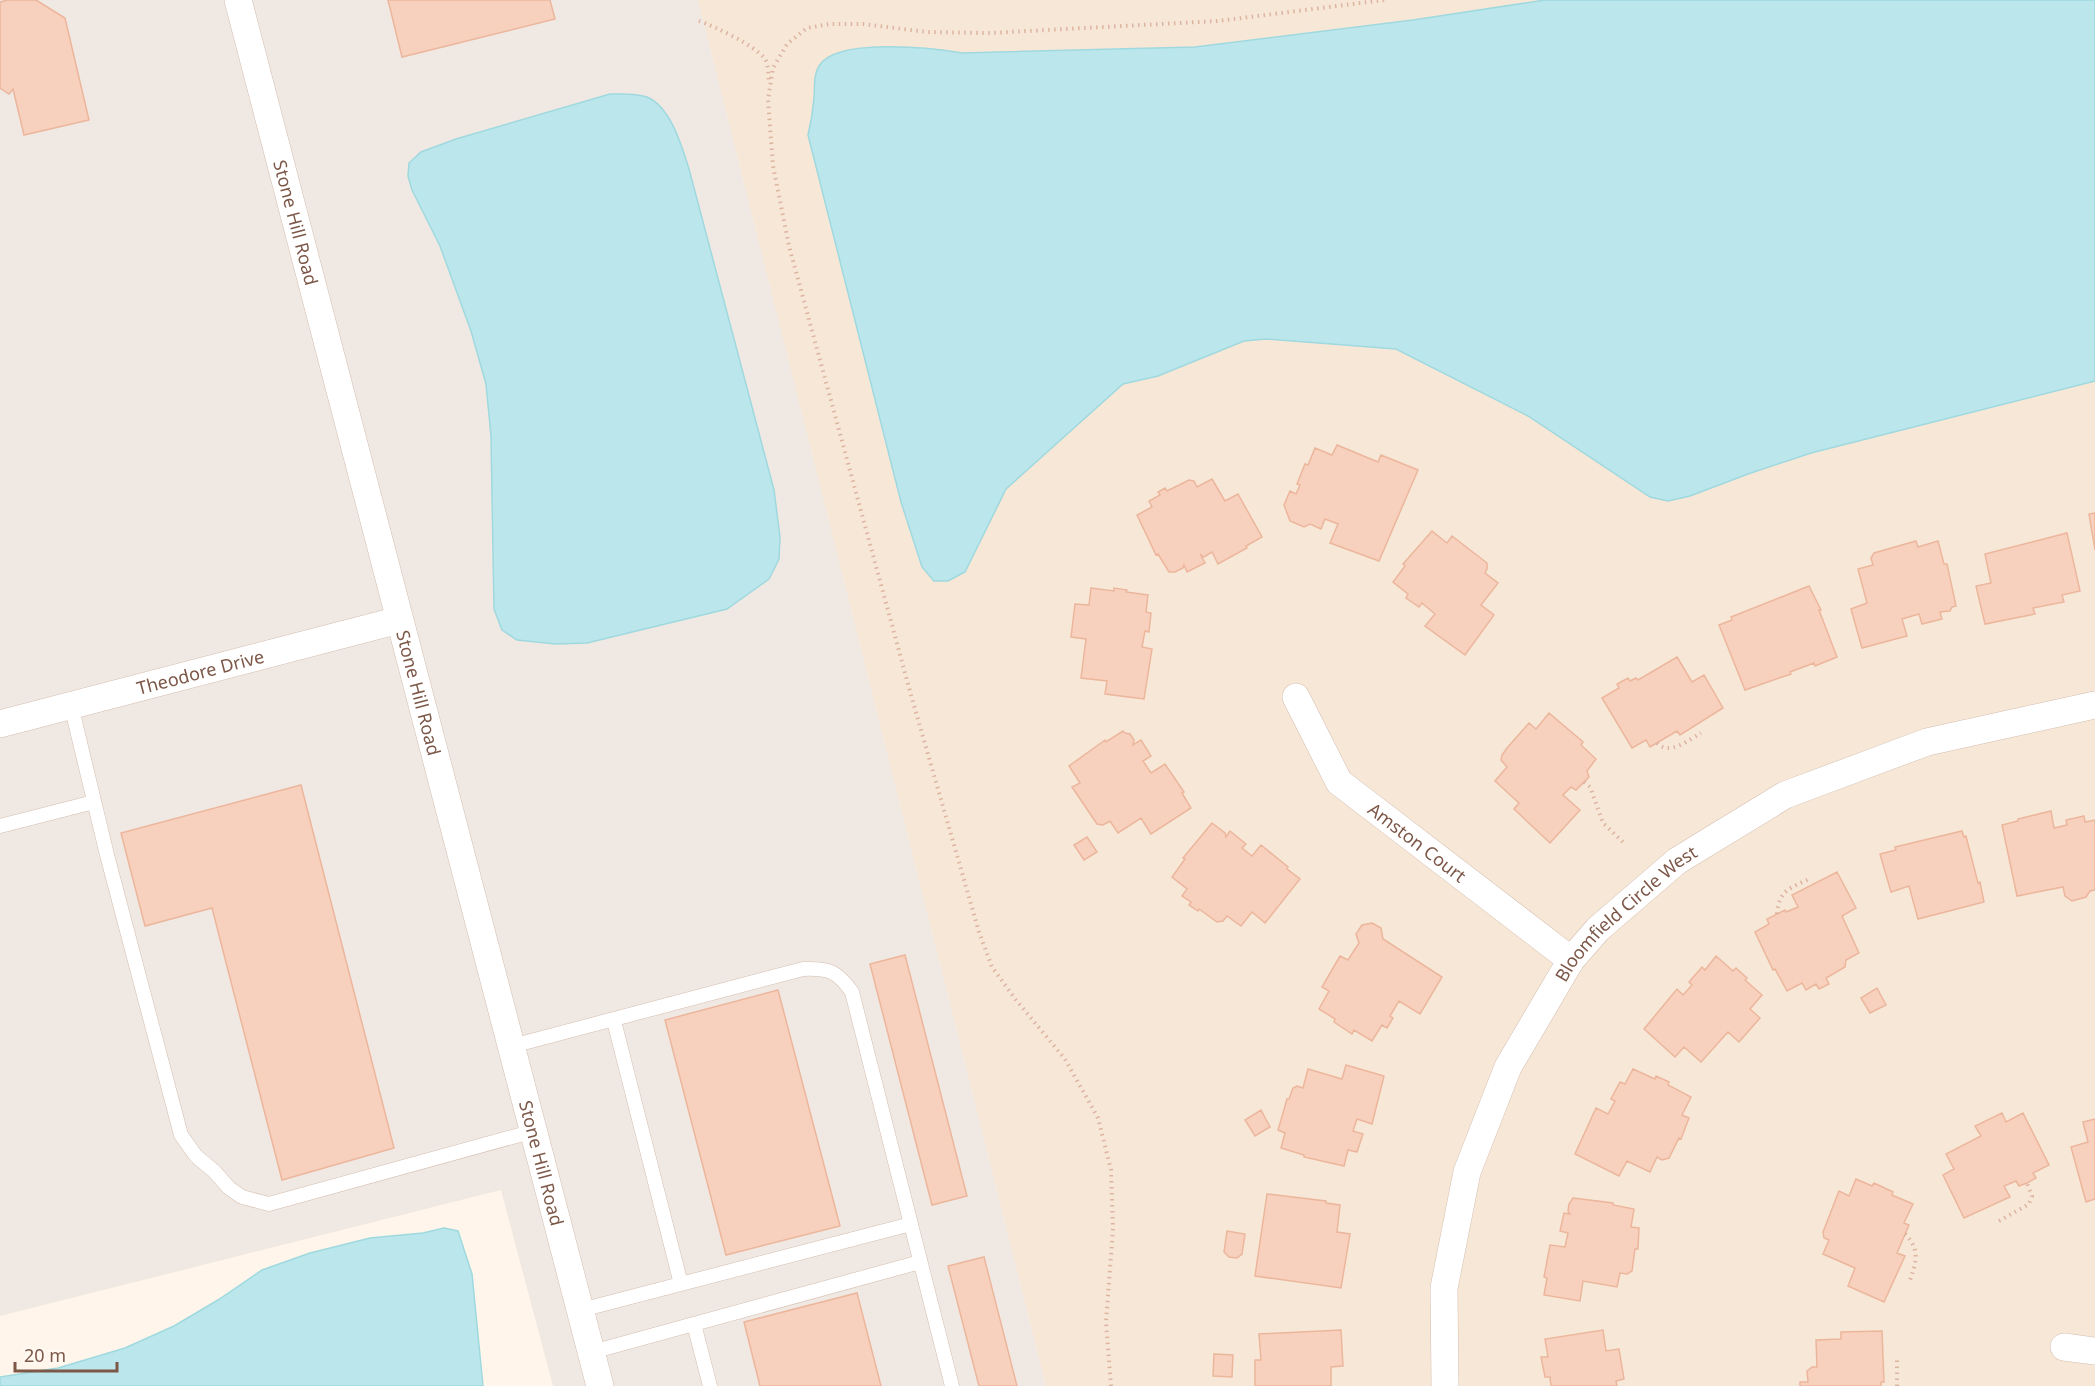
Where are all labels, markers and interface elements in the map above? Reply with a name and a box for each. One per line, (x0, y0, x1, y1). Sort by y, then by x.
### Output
street label: Stone Hill Road (268, 157, 324, 288)
street label: Stone Hill Road (391, 628, 447, 758)
street label: Theodore Drive (134, 644, 267, 700)
street label: Amston Court (1363, 797, 1472, 888)
street label: Bloomfield Circle West (1549, 839, 1702, 986)
street label: Stone Hill Road (514, 1098, 570, 1228)
scale bar (15, 1335, 117, 1373)
text: 20 m (24, 1343, 66, 1367)

